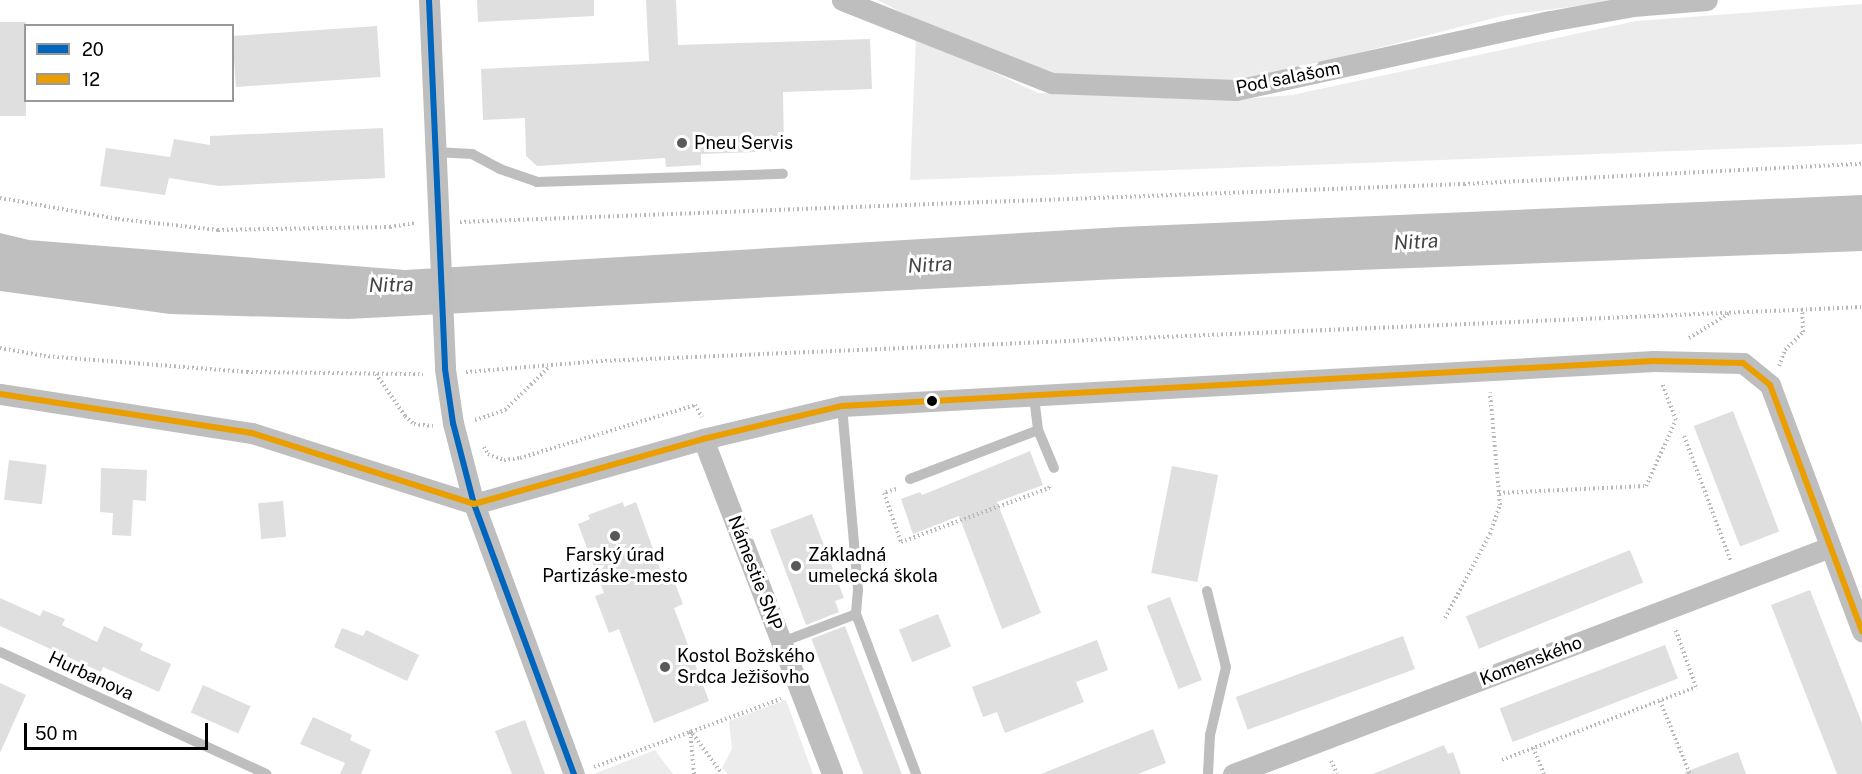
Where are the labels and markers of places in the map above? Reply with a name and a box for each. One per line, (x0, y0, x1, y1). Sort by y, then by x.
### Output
place label: Pneu Servis (694, 132, 793, 154)
marker: Pneu Servis (675, 136, 689, 150)
unlabelled marker (926, 395, 938, 407)
marker: Farský úrad Partizáske-mesto (608, 529, 622, 543)
place label: Farský úrad Partizáske-mesto (542, 545, 688, 588)
place label: Základná umelecká škola (808, 545, 938, 588)
marker: Základná umelecká škola (789, 559, 803, 573)
place label: Kostol Božského Srdca Ježišovho (677, 646, 815, 688)
marker: Kostol Božského Srdca Ježišovho (658, 660, 672, 674)

